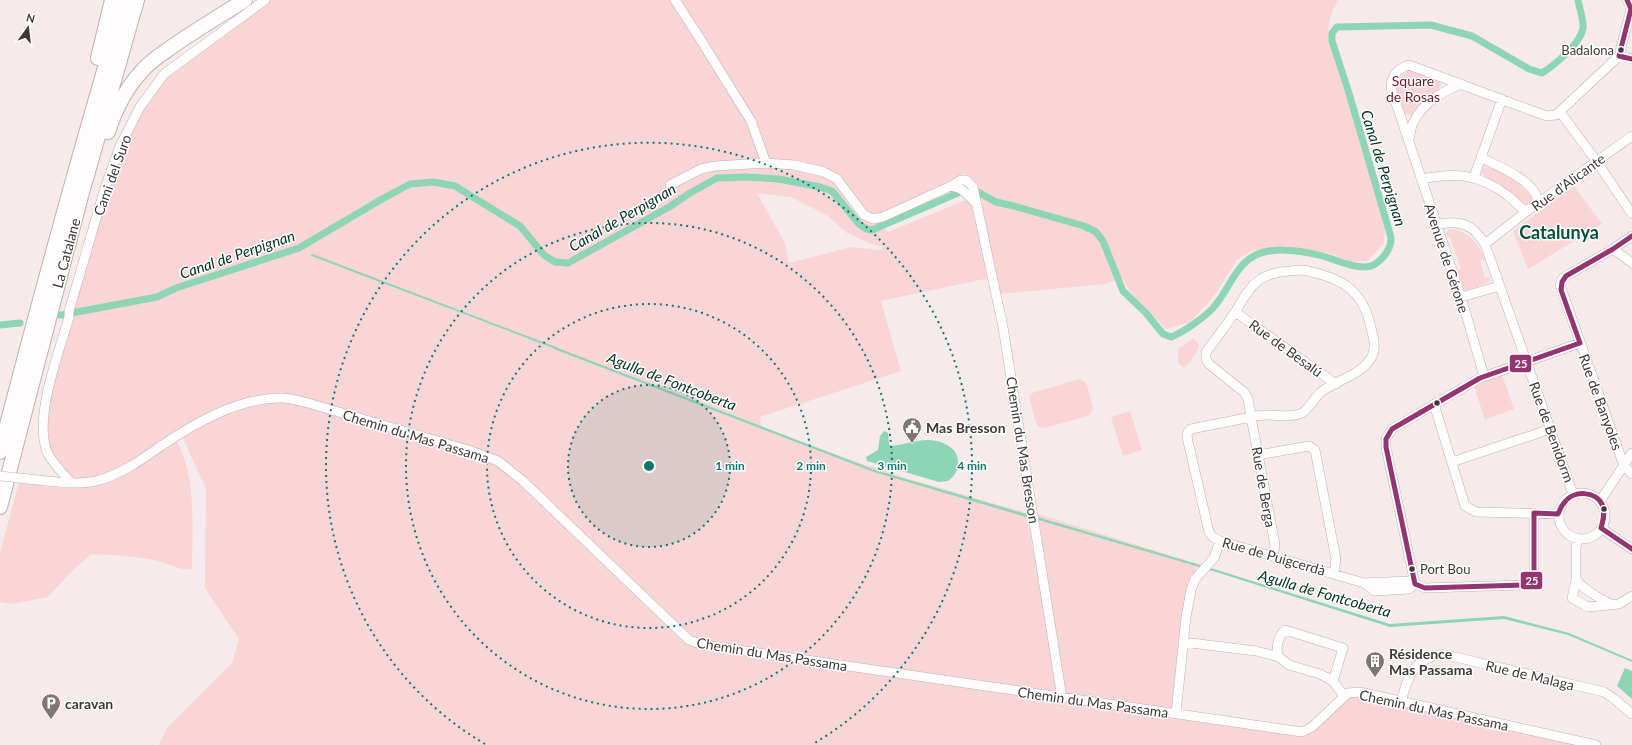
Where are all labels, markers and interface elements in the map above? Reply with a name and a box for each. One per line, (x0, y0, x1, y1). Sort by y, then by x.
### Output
north arrow (8, 8, 48, 48)
text: N (25, 10, 36, 25)
place label: Badalona (1561, 42, 1614, 58)
marker: Badalona (1616, 45, 1626, 55)
park label: Square de Rosas (1386, 72, 1440, 105)
water label: Canal de Perpignan (1358, 108, 1410, 228)
street label: Cami del Suro (89, 132, 135, 218)
street label: Rue d'Alicante (1528, 150, 1608, 214)
water label: Canal de Perpignan (565, 179, 679, 255)
street label: Avenue de Gérone (1421, 201, 1473, 315)
street label: La Catalane (49, 216, 83, 290)
district label: Catalunya (1519, 221, 1599, 243)
water label: Canal de Perpignan (177, 226, 297, 282)
street label: Rue de Besalú (1246, 316, 1326, 380)
water label: Agulla de Fontcoberta (604, 348, 739, 414)
street label: Rue de Banyoles (1576, 351, 1626, 453)
line badge: 25 (1509, 354, 1532, 373)
text: 25 (1515, 357, 1527, 370)
street label: Chemin du Mas Bresson (1003, 375, 1043, 525)
street label: Rue de Benidorm (1526, 379, 1578, 485)
unlabelled marker (1432, 398, 1442, 408)
street label: Chemin du Mas Passama (341, 406, 491, 466)
public building icon: Mas Bresson (901, 416, 923, 444)
place label: Mas Bresson (926, 419, 1006, 436)
street label: Rue de Berga (1249, 445, 1279, 529)
text: 1 min (715, 458, 745, 473)
text: 2 min (796, 458, 826, 473)
text: 3 min (877, 458, 907, 473)
text: 4 min (957, 458, 987, 473)
centre of rings (642, 459, 656, 473)
unlabelled marker (1599, 504, 1609, 514)
street label: Rue de Puigcerdà (1221, 533, 1327, 579)
place label: Port Bou (1420, 561, 1470, 577)
marker: Port Bou (1407, 564, 1417, 574)
water label: Agulla de Fontcoberta (1256, 565, 1394, 621)
line badge: 25 (1520, 571, 1543, 590)
text: 25 (1526, 574, 1538, 587)
street label: Chemin du Mas Passama (696, 634, 849, 674)
place label: Résidence Mas Passama (1389, 645, 1473, 678)
building icon: Résidence Mas Passama (1364, 650, 1386, 678)
street label: Rue de Malaga (1484, 657, 1576, 693)
street label: Chemin du Mas Passama (1016, 683, 1170, 721)
street label: Chemin du Mas Passama (1358, 686, 1510, 734)
parking icon: caravan (40, 692, 62, 720)
place label: caravan (65, 695, 113, 712)

